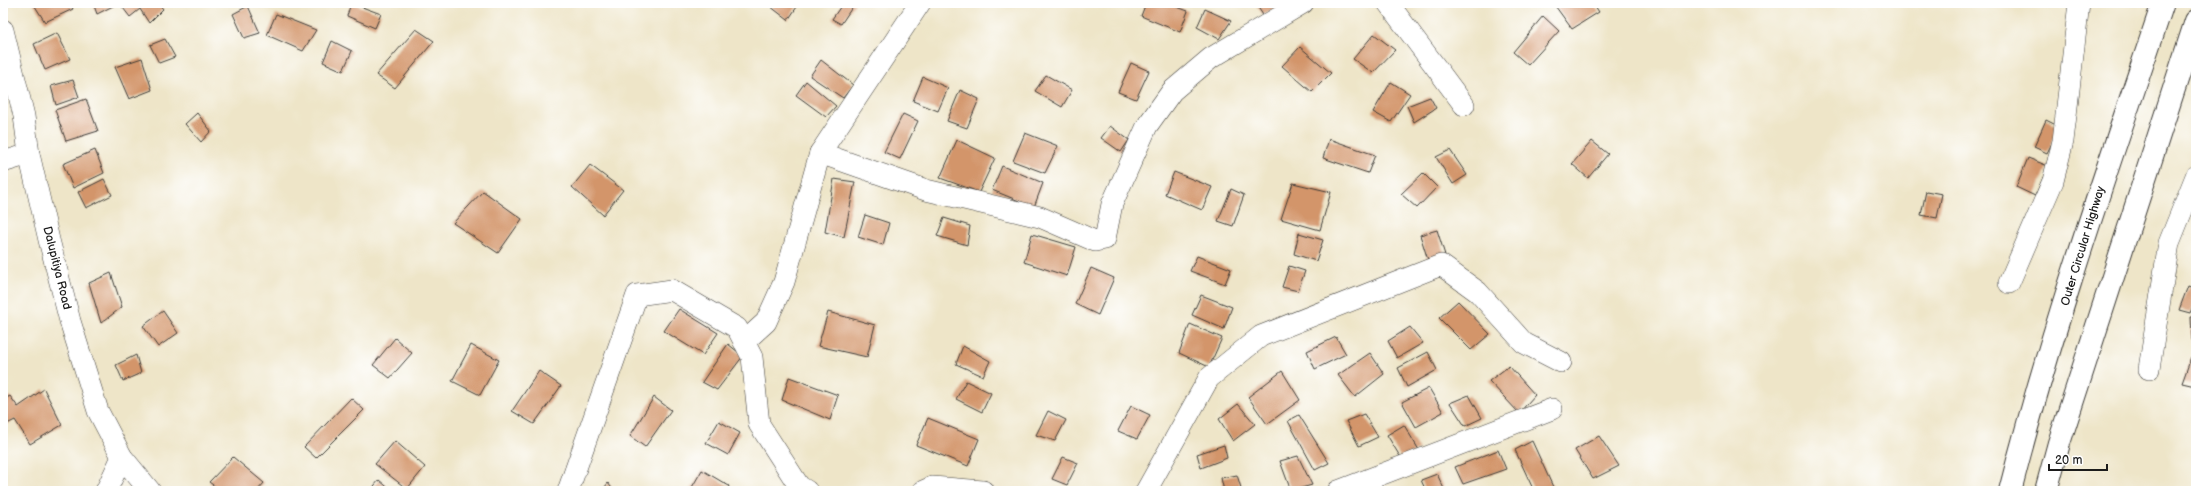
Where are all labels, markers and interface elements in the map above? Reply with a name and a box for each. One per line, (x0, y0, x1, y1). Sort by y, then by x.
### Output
street label: Outer Circular Highway (2058, 184, 2109, 308)
street label: Dalupitiya Road (39, 225, 75, 311)
scale bar (2049, 446, 2107, 472)
text: 20 m (2055, 453, 2082, 468)

